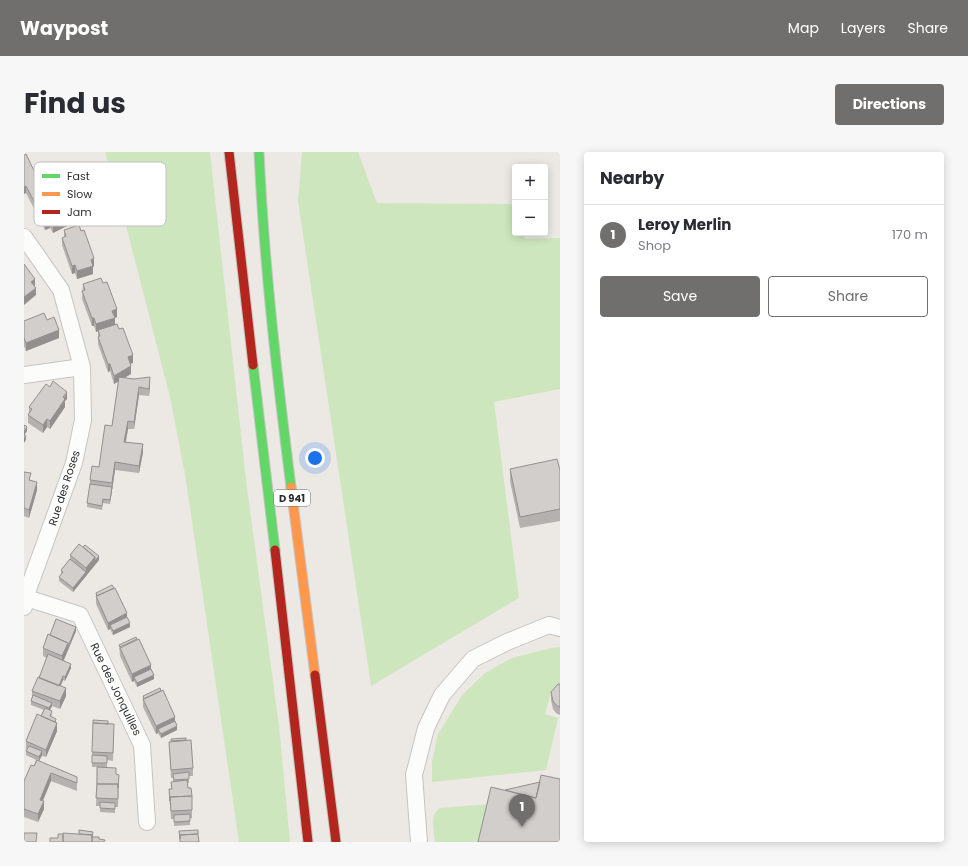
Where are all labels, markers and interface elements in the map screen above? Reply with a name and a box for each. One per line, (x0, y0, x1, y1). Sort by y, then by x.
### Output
text: Waypost (20, 15, 108, 42)
text: Map (788, 18, 819, 38)
text: Layers (841, 18, 885, 38)
text: Share (907, 18, 948, 38)
text: Find us (24, 84, 126, 123)
button: Directions (835, 84, 944, 125)
legend (34, 162, 166, 226)
map controls (512, 164, 548, 236)
button: + (512, 164, 548, 200)
text: Nearby (600, 166, 664, 190)
text: Fast (67, 168, 90, 184)
text: Slow (67, 186, 92, 202)
button: − (512, 200, 548, 236)
text: Jam (67, 204, 92, 220)
text: Leroy Merlin (638, 214, 731, 235)
text: 1 (611, 225, 615, 244)
text: 170 m (892, 225, 928, 244)
text: Shop (638, 236, 671, 255)
button: Save (600, 276, 760, 317)
button: Share (768, 276, 928, 317)
street label: Rue des Roses (44, 448, 84, 528)
your location (305, 448, 325, 468)
road number: D 941 (274, 490, 310, 506)
street label: Rue des Jonquilles (87, 640, 146, 738)
pin: 1 (509, 794, 535, 827)

